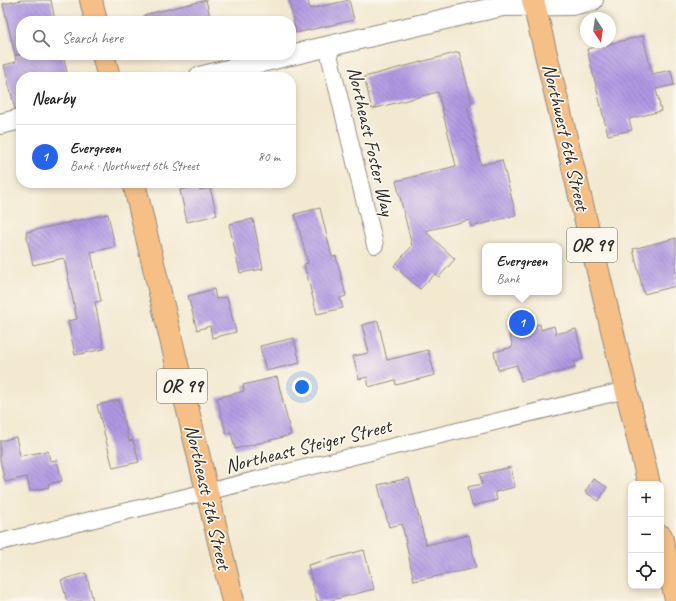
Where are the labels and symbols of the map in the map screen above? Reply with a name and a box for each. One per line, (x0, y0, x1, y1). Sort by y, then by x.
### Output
north arrow (580, 12, 616, 48)
street label: Northwest 6th Street (537, 61, 596, 215)
street label: Northeast Foster Way (342, 64, 401, 220)
road number: OR 99 (567, 228, 617, 262)
pin: 1 (509, 308, 535, 338)
road number: OR 99 (157, 369, 207, 403)
your location (292, 377, 312, 397)
street label: Northeast Steiger Street (222, 413, 396, 479)
street label: Northeast 7th Street (179, 422, 237, 574)

